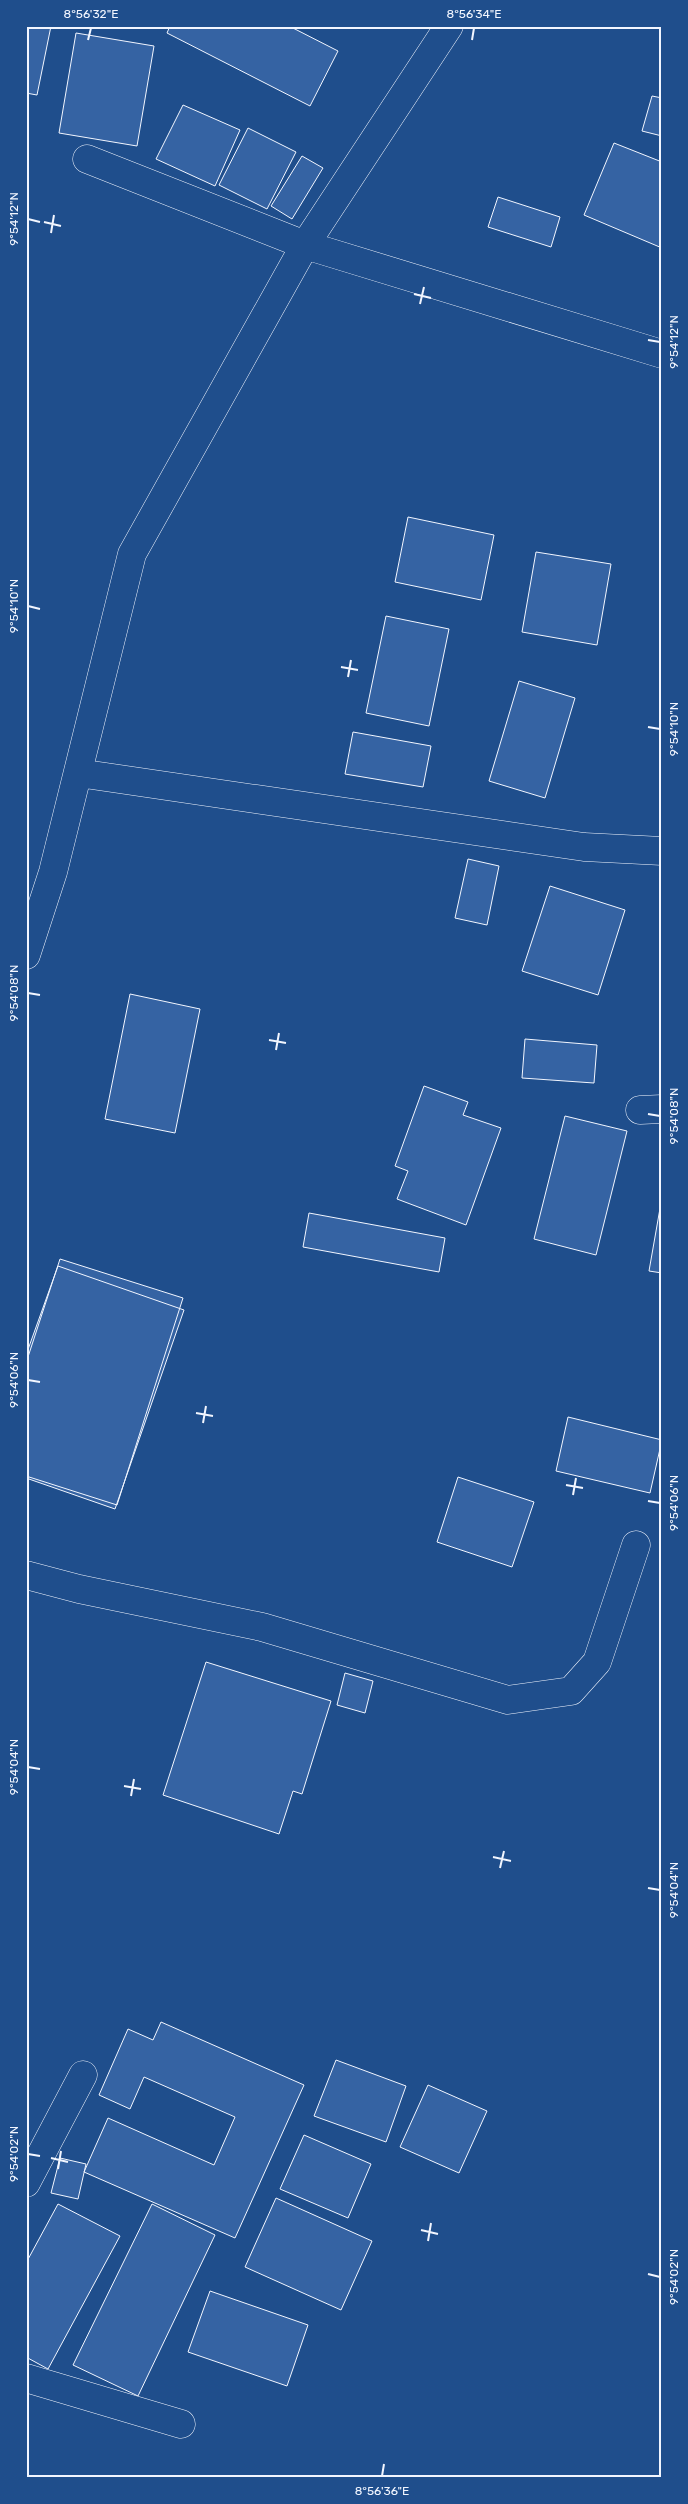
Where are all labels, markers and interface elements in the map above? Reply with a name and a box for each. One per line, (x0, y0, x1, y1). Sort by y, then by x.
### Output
text: 8°56'32"E (64, 7, 118, 21)
text: 8°56'34"E (447, 7, 502, 21)
text: 9°54'12"N (7, 192, 21, 246)
text: 9°54'12"N (667, 315, 681, 369)
text: 9°54'10"N (7, 579, 21, 633)
text: 9°54'10"N (667, 702, 681, 756)
text: 9°54'08"N (7, 965, 21, 1021)
text: 9°54'08"N (667, 1088, 681, 1144)
text: 9°54'06"N (7, 1352, 21, 1408)
text: 9°54'06"N (667, 1475, 681, 1531)
text: 9°54'04"N (7, 1739, 21, 1795)
text: 9°54'04"N (667, 1862, 681, 1918)
text: 9°54'02"N (7, 2126, 21, 2182)
text: 9°54'02"N (667, 2249, 681, 2305)
text: 8°56'36"E (355, 2484, 409, 2498)

